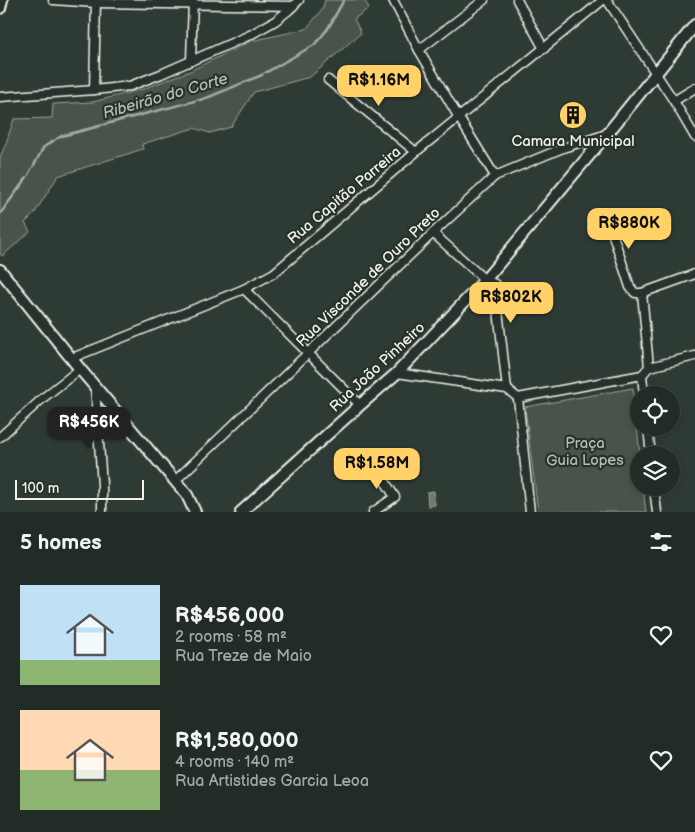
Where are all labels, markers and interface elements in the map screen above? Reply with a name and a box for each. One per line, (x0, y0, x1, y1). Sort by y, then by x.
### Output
pin: R$1.16M (333, 64, 425, 107)
water label: Ribeirão do Corte (101, 70, 230, 123)
text: R$1.16M (348, 71, 410, 90)
building icon: Camara Municipal (558, 100, 588, 130)
place label: Camara Municipal (511, 132, 635, 151)
street label: Rua Capitão Parreira (284, 142, 405, 248)
street label: Rua Visconde de Ouro Preto (292, 204, 444, 351)
pin: R$880K (588, 208, 670, 250)
text: R$880K (598, 214, 660, 233)
pin: R$802K (470, 282, 552, 324)
text: R$802K (480, 288, 542, 307)
street label: Rua João Pinheiro (326, 318, 429, 417)
map controls (630, 386, 680, 496)
button: locate (630, 386, 680, 436)
pin: R$456K (48, 406, 130, 449)
text: R$456K (59, 413, 119, 432)
park label: Praça Guia Lopes (546, 434, 624, 470)
button: layers (630, 446, 680, 496)
pin: R$1.58M (331, 448, 423, 490)
text: R$1.58M (345, 454, 409, 473)
scale bar (15, 477, 144, 500)
text: 100 m (22, 480, 59, 497)
icon: filters (647, 528, 675, 556)
text: 5 homes (20, 530, 102, 555)
text: R$456,000 (175, 603, 284, 628)
icon: home (60, 605, 120, 665)
icon: heart (647, 621, 675, 649)
text: 2 rooms · 58 m² (175, 628, 287, 647)
text: Rua Treze de Maio (175, 647, 312, 666)
text: R$1,580,000 (175, 728, 298, 753)
icon: home (60, 730, 120, 790)
icon: heart (647, 746, 675, 774)
text: 4 rooms · 140 m² (175, 753, 294, 772)
text: Rua Artistides Garcia Leoa (175, 772, 369, 791)

